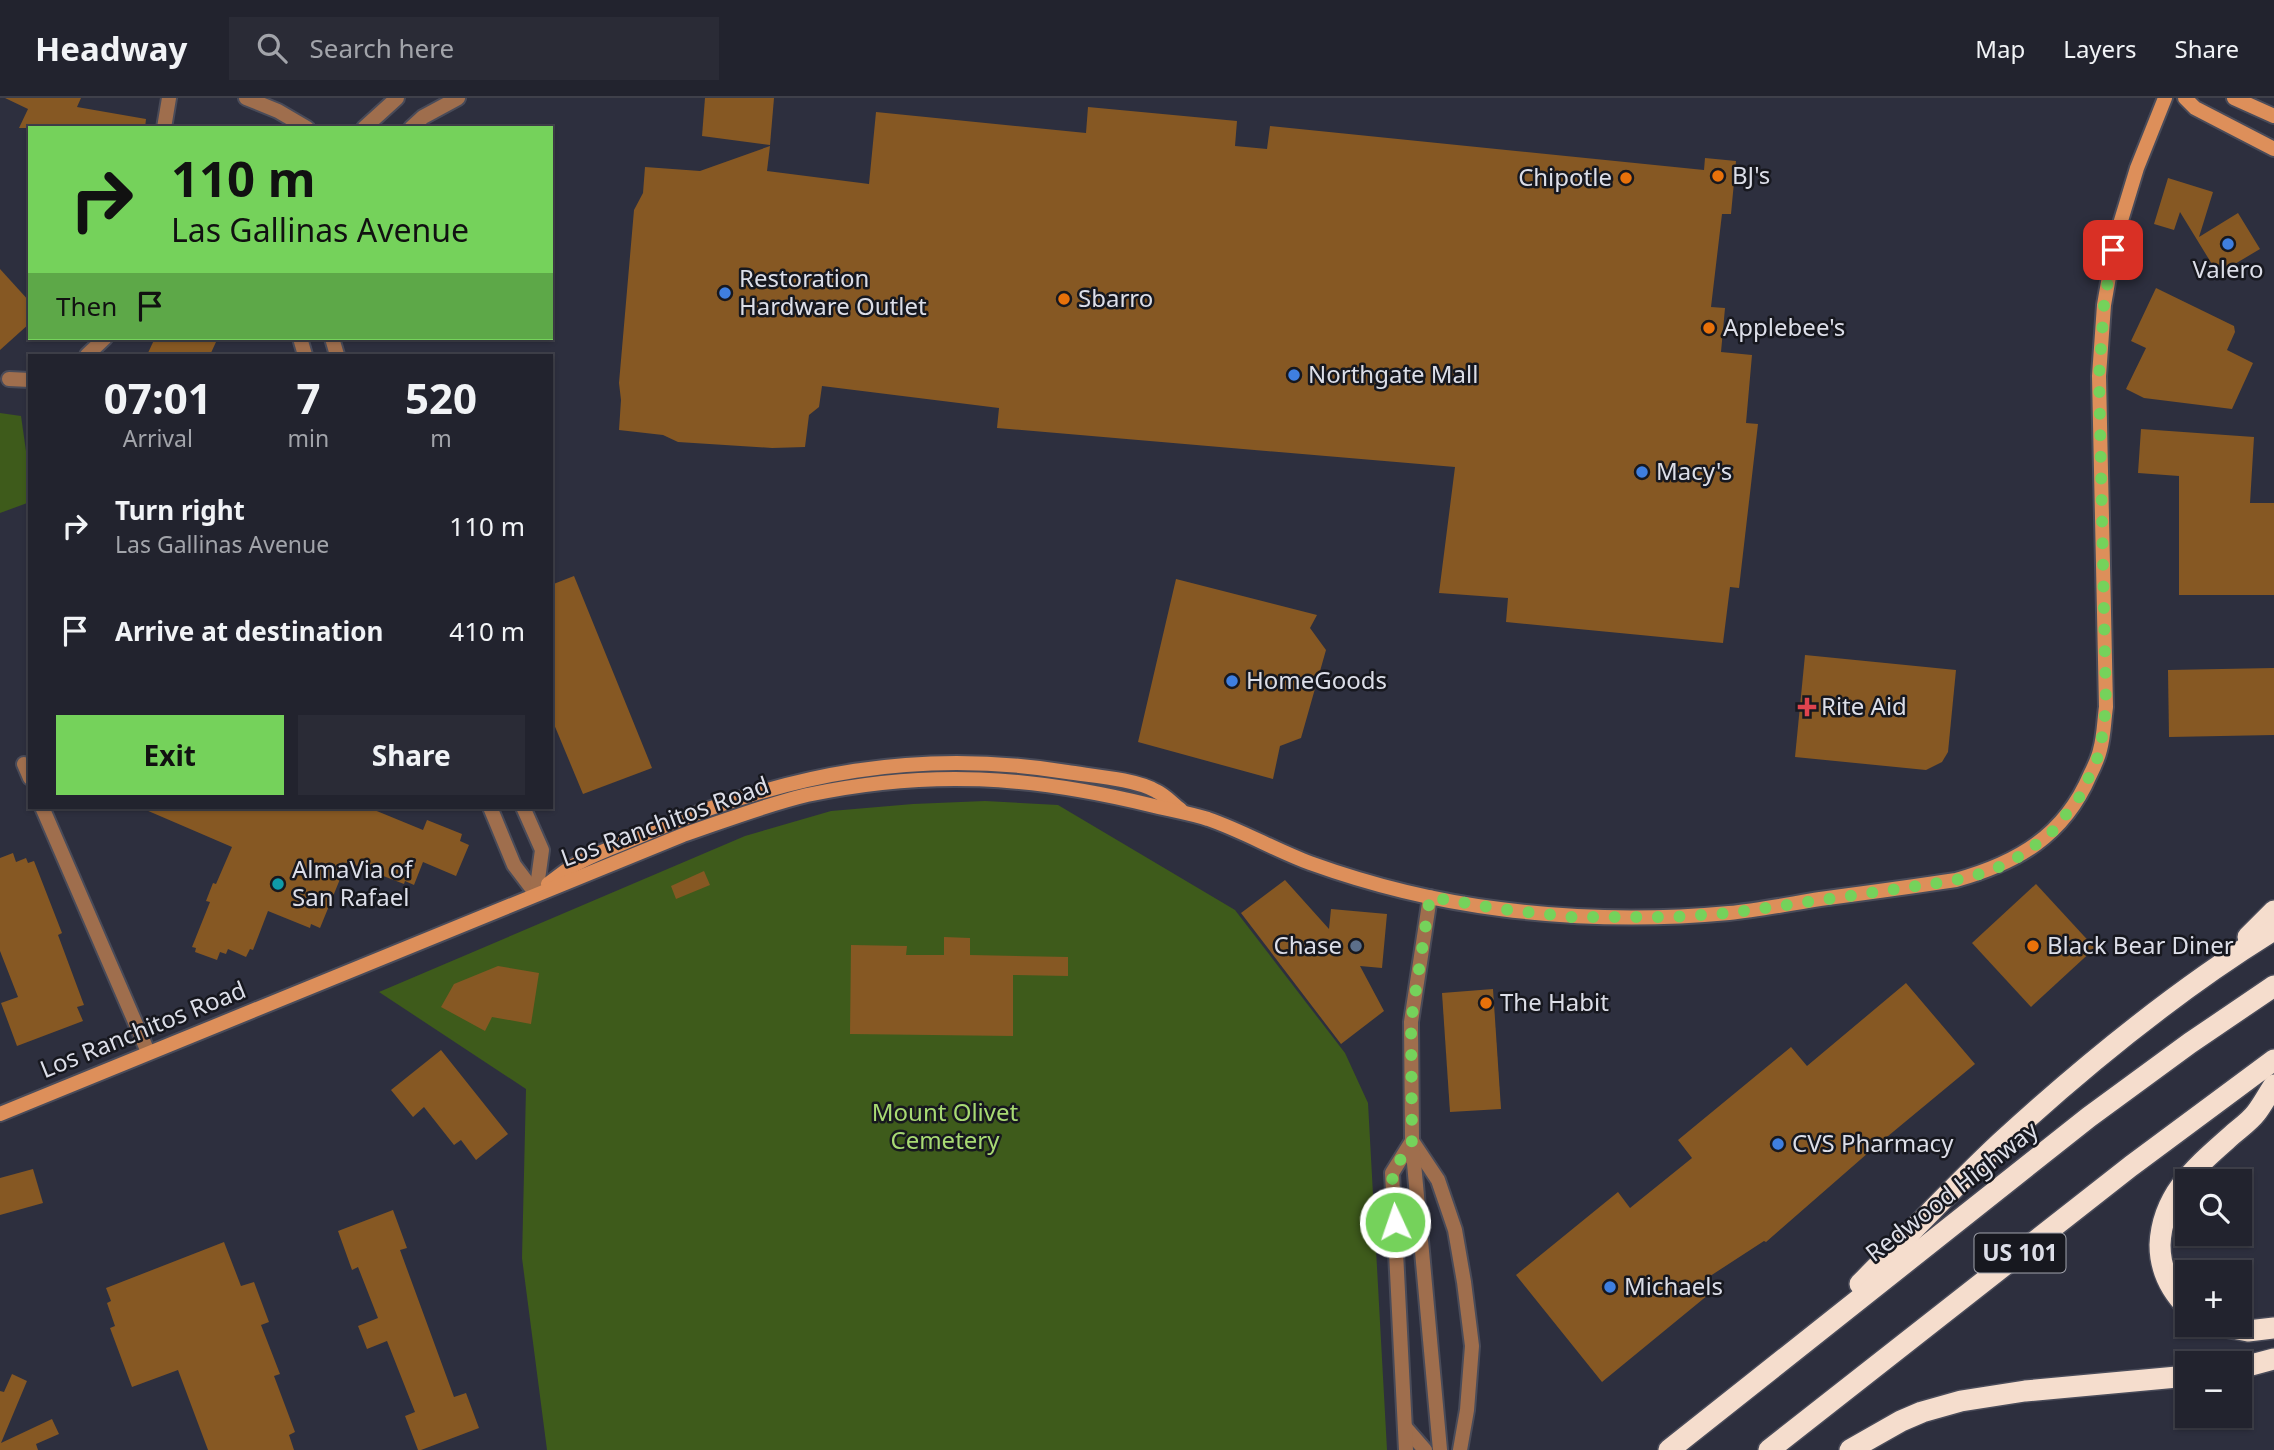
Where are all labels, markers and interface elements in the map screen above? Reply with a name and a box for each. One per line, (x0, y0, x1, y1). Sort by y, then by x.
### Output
search box (229, 17, 719, 80)
text: Headway (35, 26, 187, 71)
icon: search (253, 29, 291, 67)
text: Search here (309, 30, 454, 66)
text: Map (1975, 32, 2025, 65)
text: Layers (2063, 32, 2137, 65)
text: Share (2175, 32, 2239, 65)
text: 110 m (171, 145, 316, 211)
icon: right (56, 154, 147, 245)
place label: BJ's (1732, 158, 1770, 191)
place label: Chipotle (1518, 160, 1612, 193)
marker: BJ's (1710, 168, 1726, 184)
marker: Chipotle (1618, 170, 1634, 186)
text: Las Gallinas Avenue (171, 208, 469, 251)
pin (2083, 220, 2143, 280)
icon: arrive (2094, 231, 2132, 269)
marker: Valero (2220, 236, 2236, 252)
place label: Valero (2192, 252, 2264, 285)
place label: Restoration Hardware Outlet (739, 261, 927, 322)
place label: Sbarro (1078, 281, 1153, 314)
marker: Restoration Hardware Outlet (717, 285, 733, 301)
icon: arrive (131, 287, 169, 325)
text: Then (56, 288, 117, 324)
marker: Sbarro (1056, 291, 1072, 307)
place label: Applebee's (1723, 310, 1845, 343)
marker: Applebee's (1701, 320, 1717, 336)
place label: Northgate Mall (1308, 357, 1478, 390)
marker: Northgate Mall (1286, 367, 1302, 383)
text: 07:01 (104, 369, 212, 426)
text: 7 (296, 369, 320, 426)
text: 520 (405, 369, 477, 426)
text: Arrival (123, 422, 193, 454)
text: min (288, 422, 329, 454)
text: m (430, 422, 452, 454)
place label: Macy's (1656, 454, 1732, 487)
marker: Macy's (1634, 464, 1650, 480)
text: Turn right (115, 492, 245, 528)
icon: right (56, 507, 94, 545)
text: 110 m (449, 508, 525, 544)
text: Las Gallinas Avenue (115, 528, 329, 560)
icon: arrive (56, 612, 94, 650)
text: Arrive at destination (115, 613, 384, 649)
text: 410 m (449, 613, 525, 649)
place label: HomeGoods (1246, 663, 1387, 696)
marker: HomeGoods (1224, 673, 1240, 689)
place label: Rite Aid (1821, 689, 1907, 722)
marker: Rite Aid (1799, 699, 1815, 715)
button: Exit (56, 715, 284, 795)
button: Share (298, 715, 525, 795)
street label: Los Ranchitos Road (556, 768, 773, 874)
place label: AlmaVia of San Rafael (292, 852, 414, 913)
marker: AlmaVia of San Rafael (270, 876, 286, 892)
place label: Chase (1274, 928, 1342, 961)
place label: Black Bear Diner (2047, 928, 2234, 961)
marker: Chase (1348, 938, 1364, 954)
marker: Black Bear Diner (2025, 938, 2041, 954)
street label: Los Ranchitos Road (35, 972, 250, 1085)
place label: The Habit (1500, 985, 1609, 1018)
marker: The Habit (1478, 995, 1494, 1011)
park label: Mount Olivet Cemetery (872, 1095, 1019, 1156)
street label: Redwood Highway (1858, 1113, 2045, 1269)
place label: CVS Pharmacy (1792, 1126, 1954, 1159)
marker: CVS Pharmacy (1770, 1136, 1786, 1152)
map controls (2175, 1169, 2252, 1428)
button: search (2175, 1169, 2252, 1246)
position arrow (1358, 1185, 1432, 1259)
road number: US 101 (1974, 1234, 2066, 1272)
button: + (2175, 1260, 2252, 1337)
place label: Michaels (1624, 1269, 1723, 1302)
marker: Michaels (1602, 1279, 1618, 1295)
button: − (2175, 1351, 2252, 1428)

